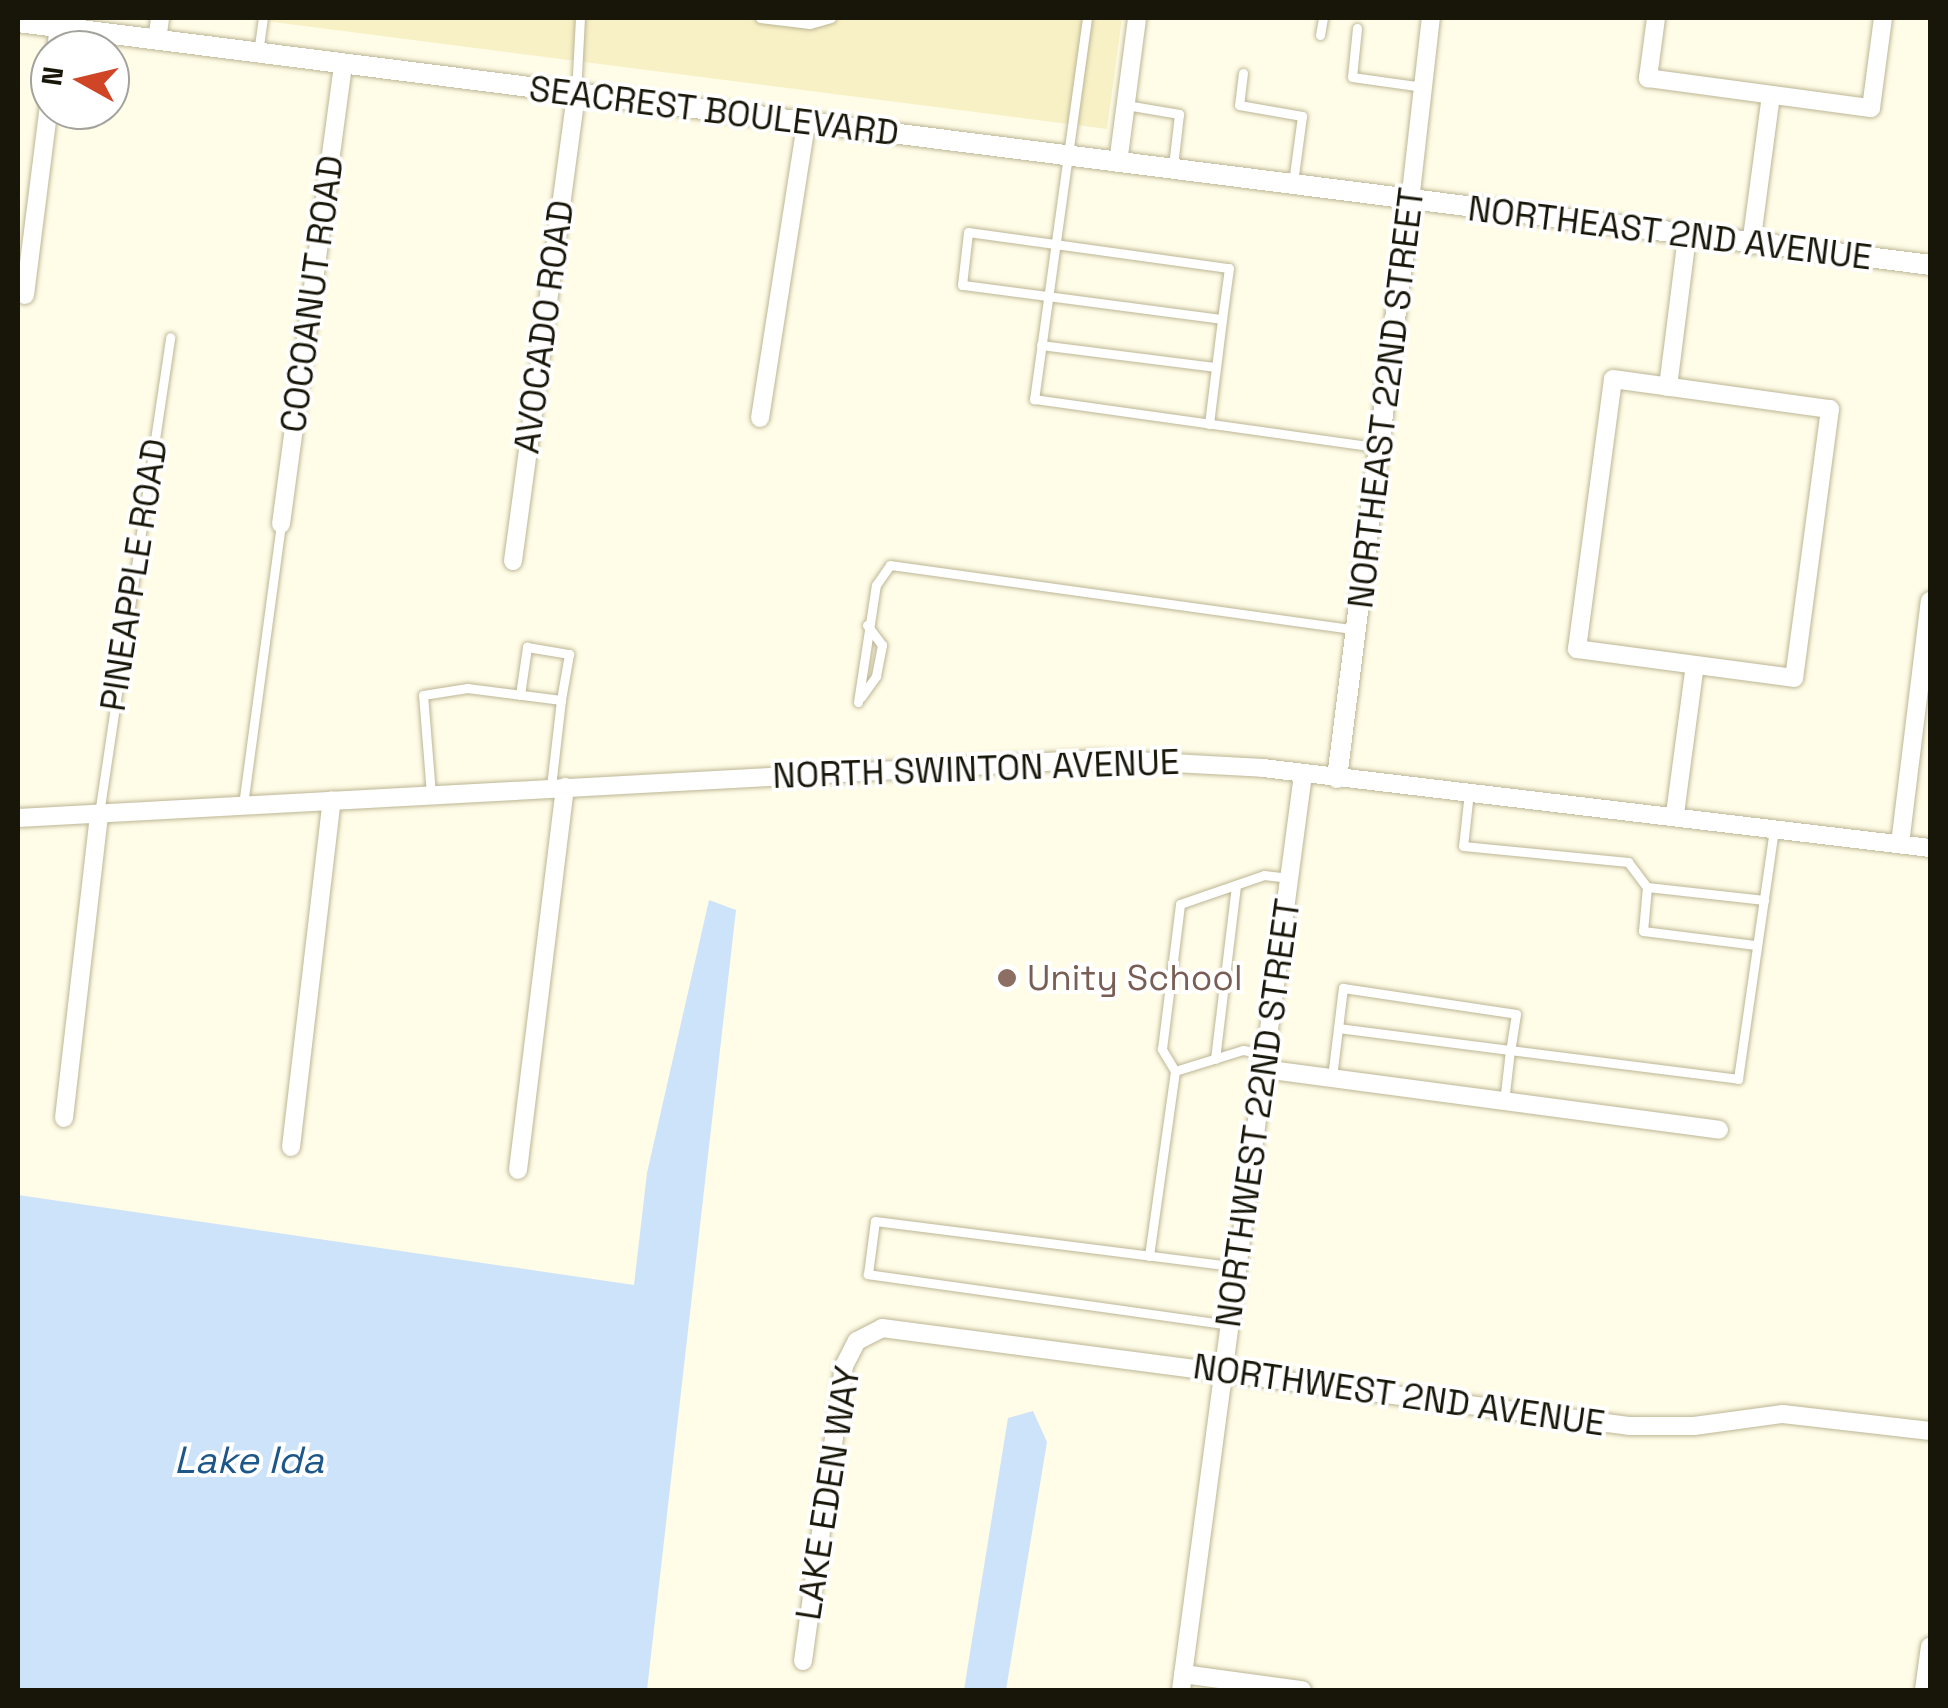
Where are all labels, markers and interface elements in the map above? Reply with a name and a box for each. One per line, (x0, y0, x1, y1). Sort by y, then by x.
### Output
north arrow (30, 30, 130, 130)
text: N (33, 64, 71, 88)
street label: SEACREST BOULEVARD (526, 67, 902, 155)
street label: COCOANUT ROAD (272, 152, 352, 436)
street label: NORTHEAST 22ND STREET (1339, 185, 1433, 611)
street label: NORTHEAST 2ND AVENUE (1465, 187, 1875, 279)
street label: AVOCADO ROAD (505, 198, 583, 456)
street label: PINEAPPLE ROAD (92, 436, 176, 714)
street label: NORTH SWINTON AVENUE (772, 741, 1180, 797)
street label: NORTHWEST 22ND STREET (1207, 896, 1309, 1330)
place label: Unity School (1027, 957, 1243, 999)
marker: Unity School (996, 967, 1018, 989)
street label: NORTHWEST 2ND AVENUE (1190, 1345, 1608, 1445)
street label: LAKE EDEN WAY (787, 1363, 869, 1623)
water label: Lake Ida (174, 1438, 324, 1484)

